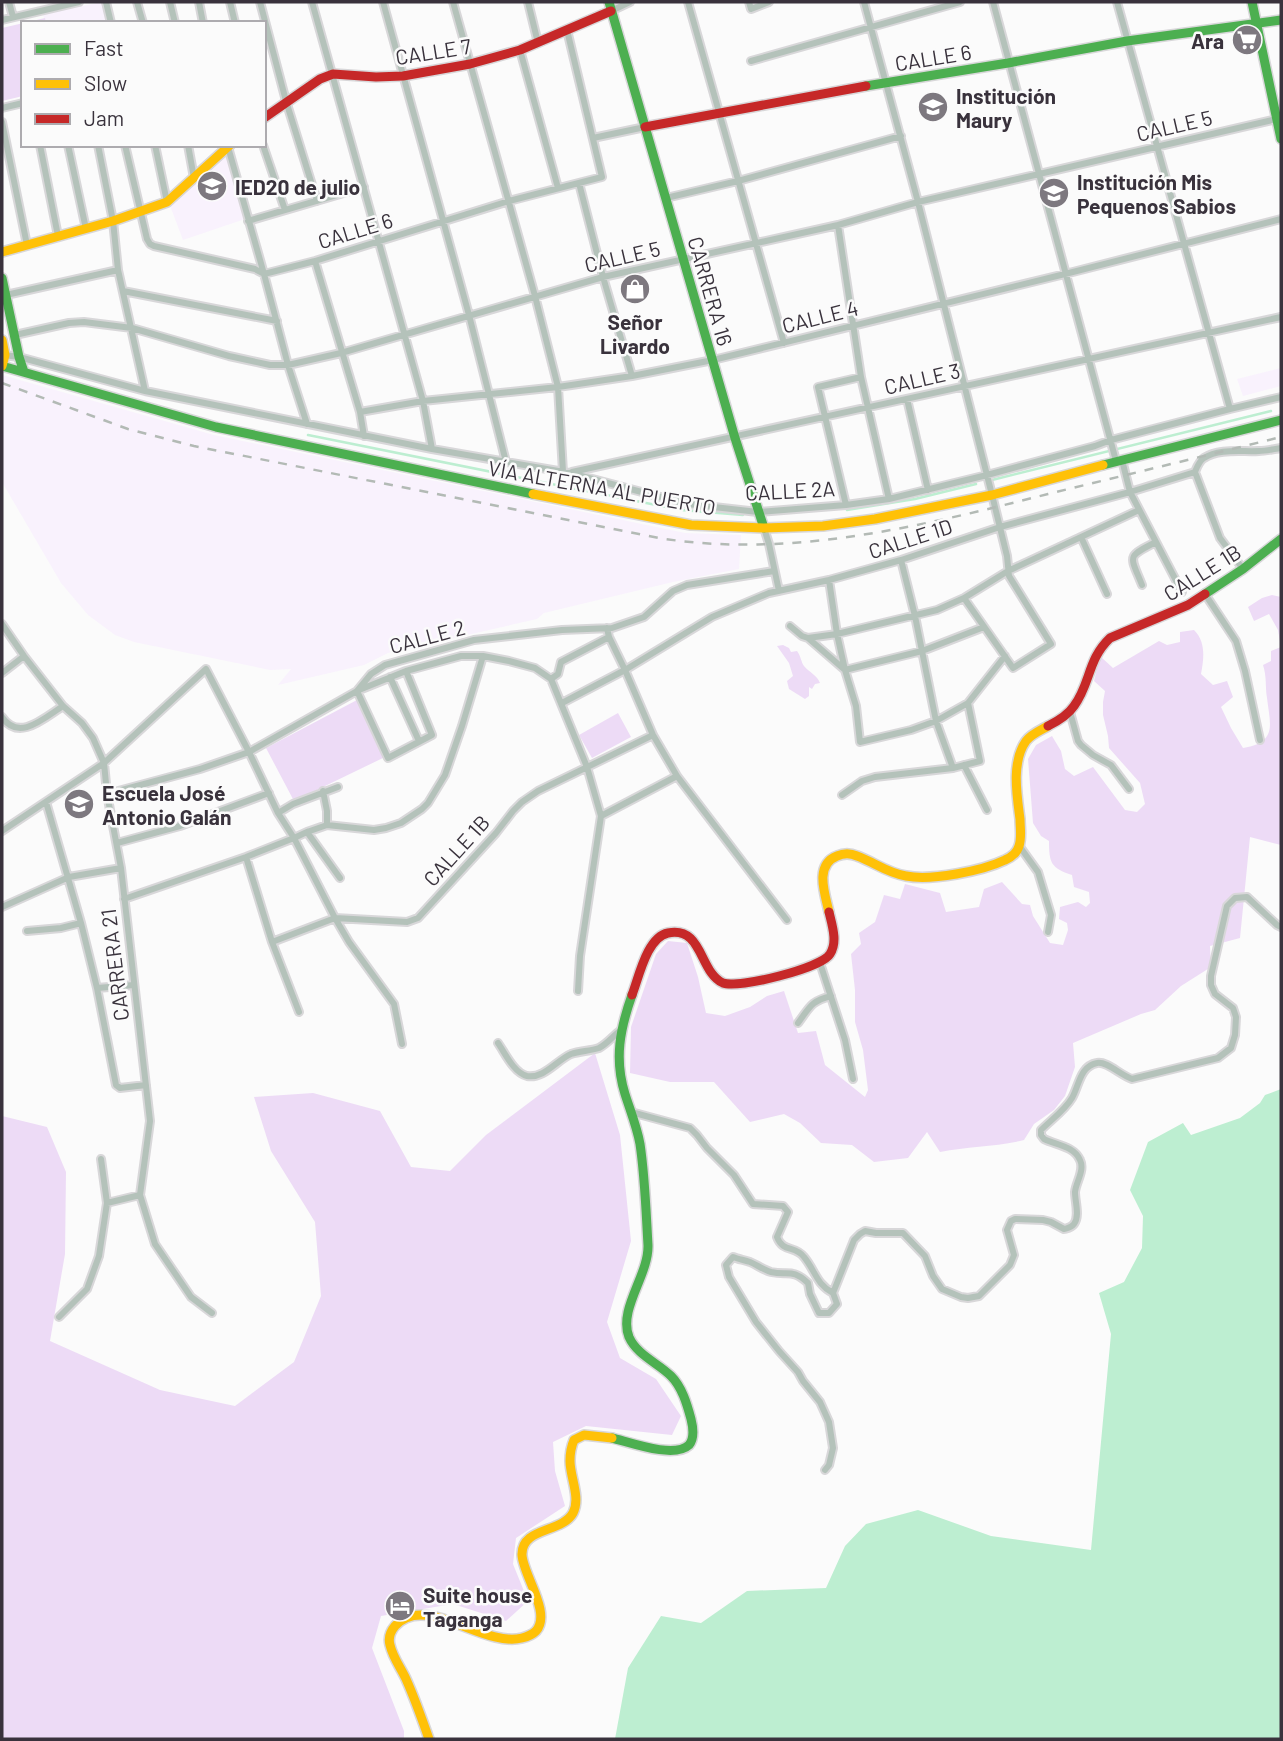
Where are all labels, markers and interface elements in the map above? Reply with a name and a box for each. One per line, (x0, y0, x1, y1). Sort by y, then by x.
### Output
legend (21, 21, 266, 147)
supermarket icon: Ara (1230, 23, 1264, 57)
place label: Ara (1191, 28, 1224, 53)
street label: CALLE 7 (393, 33, 473, 69)
text: Fast (84, 35, 124, 60)
street label: CALLE 6 (893, 39, 973, 75)
text: Slow (84, 70, 127, 95)
place label: Institución Maury (956, 83, 1056, 132)
school or university icon: Institución Maury (916, 90, 950, 124)
street label: CALLE 5 (1134, 104, 1214, 146)
text: Jam (84, 105, 124, 130)
school or university icon: IED20 de julio (195, 169, 229, 203)
place label: Institución Mis Pequenos Sabios (1077, 169, 1236, 218)
place label: IED20 de julio (235, 174, 360, 199)
school or university icon: Institución Mis Pequenos Sabios (1037, 176, 1071, 210)
street label: CALLE 6 (314, 207, 396, 253)
street label: CARRERA 16 (683, 233, 739, 349)
street label: CALLE 5 (582, 235, 662, 277)
shop icon: Señor Livardo (618, 272, 652, 306)
street label: CALLE 4 (779, 294, 861, 338)
place label: Señor Livardo (600, 309, 670, 358)
street label: CALLE 3 (882, 357, 962, 399)
street label: VÍA ALTERNA AL PUERTO (486, 455, 718, 519)
street label: CALLE 2A (744, 475, 836, 505)
street label: CALLE 1D (865, 513, 955, 563)
street label: CALLE 1B (1159, 538, 1245, 606)
street label: CALLE 2 (386, 614, 468, 658)
place label: Escuela José Antonio Galán (102, 780, 231, 829)
school or university icon: Escuela José Antonio Galán (62, 787, 96, 821)
street label: CALLE 1B (418, 809, 494, 891)
street label: CARRERA 21 (95, 908, 133, 1022)
place label: Suite house Taganga (423, 1582, 532, 1631)
hotel icon: Suite house Taganga (383, 1589, 417, 1623)

